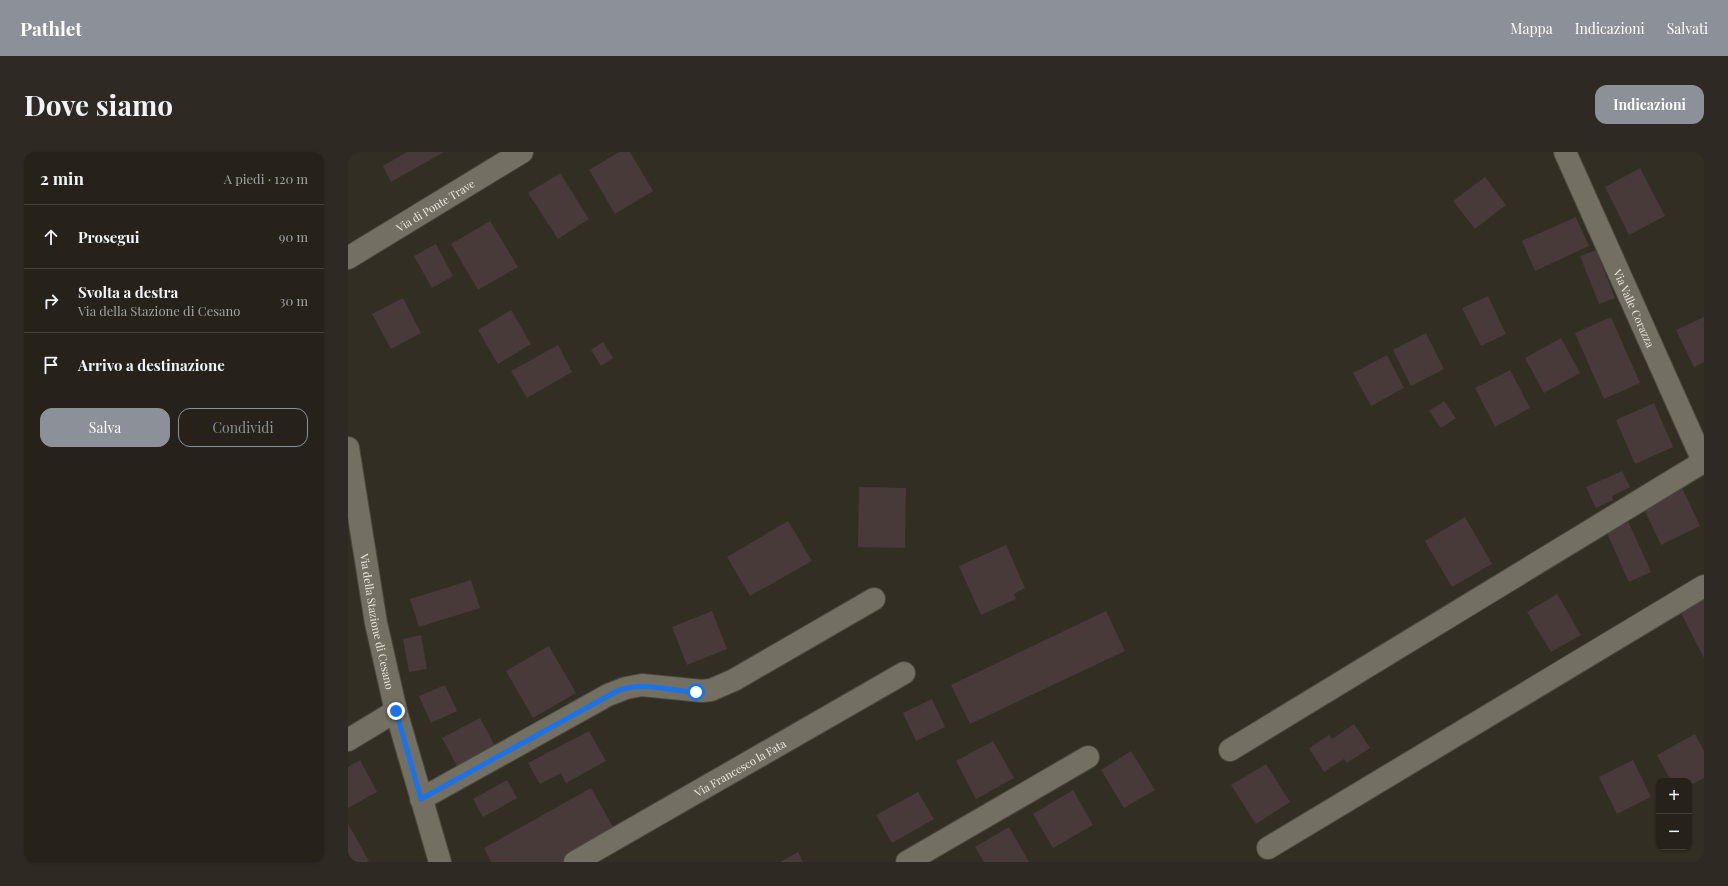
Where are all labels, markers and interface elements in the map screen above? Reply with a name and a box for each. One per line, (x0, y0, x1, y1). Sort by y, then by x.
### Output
text: Pathlet (20, 15, 82, 41)
text: Mappa (1510, 19, 1553, 38)
text: Indicazioni (1575, 19, 1645, 38)
text: Salvati (1667, 19, 1708, 38)
button: Indicazioni (1595, 85, 1704, 124)
text: Dove siamo (24, 86, 173, 123)
text: 2 min (40, 167, 84, 189)
text: A piedi · 120 m (224, 170, 308, 187)
street label: Via di Ponte Trave (392, 175, 478, 235)
icon: ahead (40, 226, 62, 248)
text: Prosegui (78, 227, 140, 247)
text: 90 m (279, 228, 308, 245)
street label: Via Valle Corazza (1610, 266, 1659, 350)
text: Svolta a destra (78, 282, 178, 302)
icon: right (40, 290, 62, 312)
text: 30 m (280, 292, 308, 309)
text: Via della Stazione di Cesano (78, 302, 240, 319)
icon: arrive (40, 354, 62, 376)
text: Arrivo a destinazione (78, 355, 225, 375)
button: Salva (40, 408, 170, 447)
button: Condividi (178, 408, 308, 447)
street label: Via della Stazione di Cesano (357, 552, 398, 691)
route start (687, 683, 705, 701)
route end (387, 702, 405, 720)
street label: Via Francesco la Fata (690, 735, 789, 800)
map controls (1656, 778, 1692, 850)
button: + (1656, 778, 1692, 814)
button: − (1656, 814, 1692, 850)

